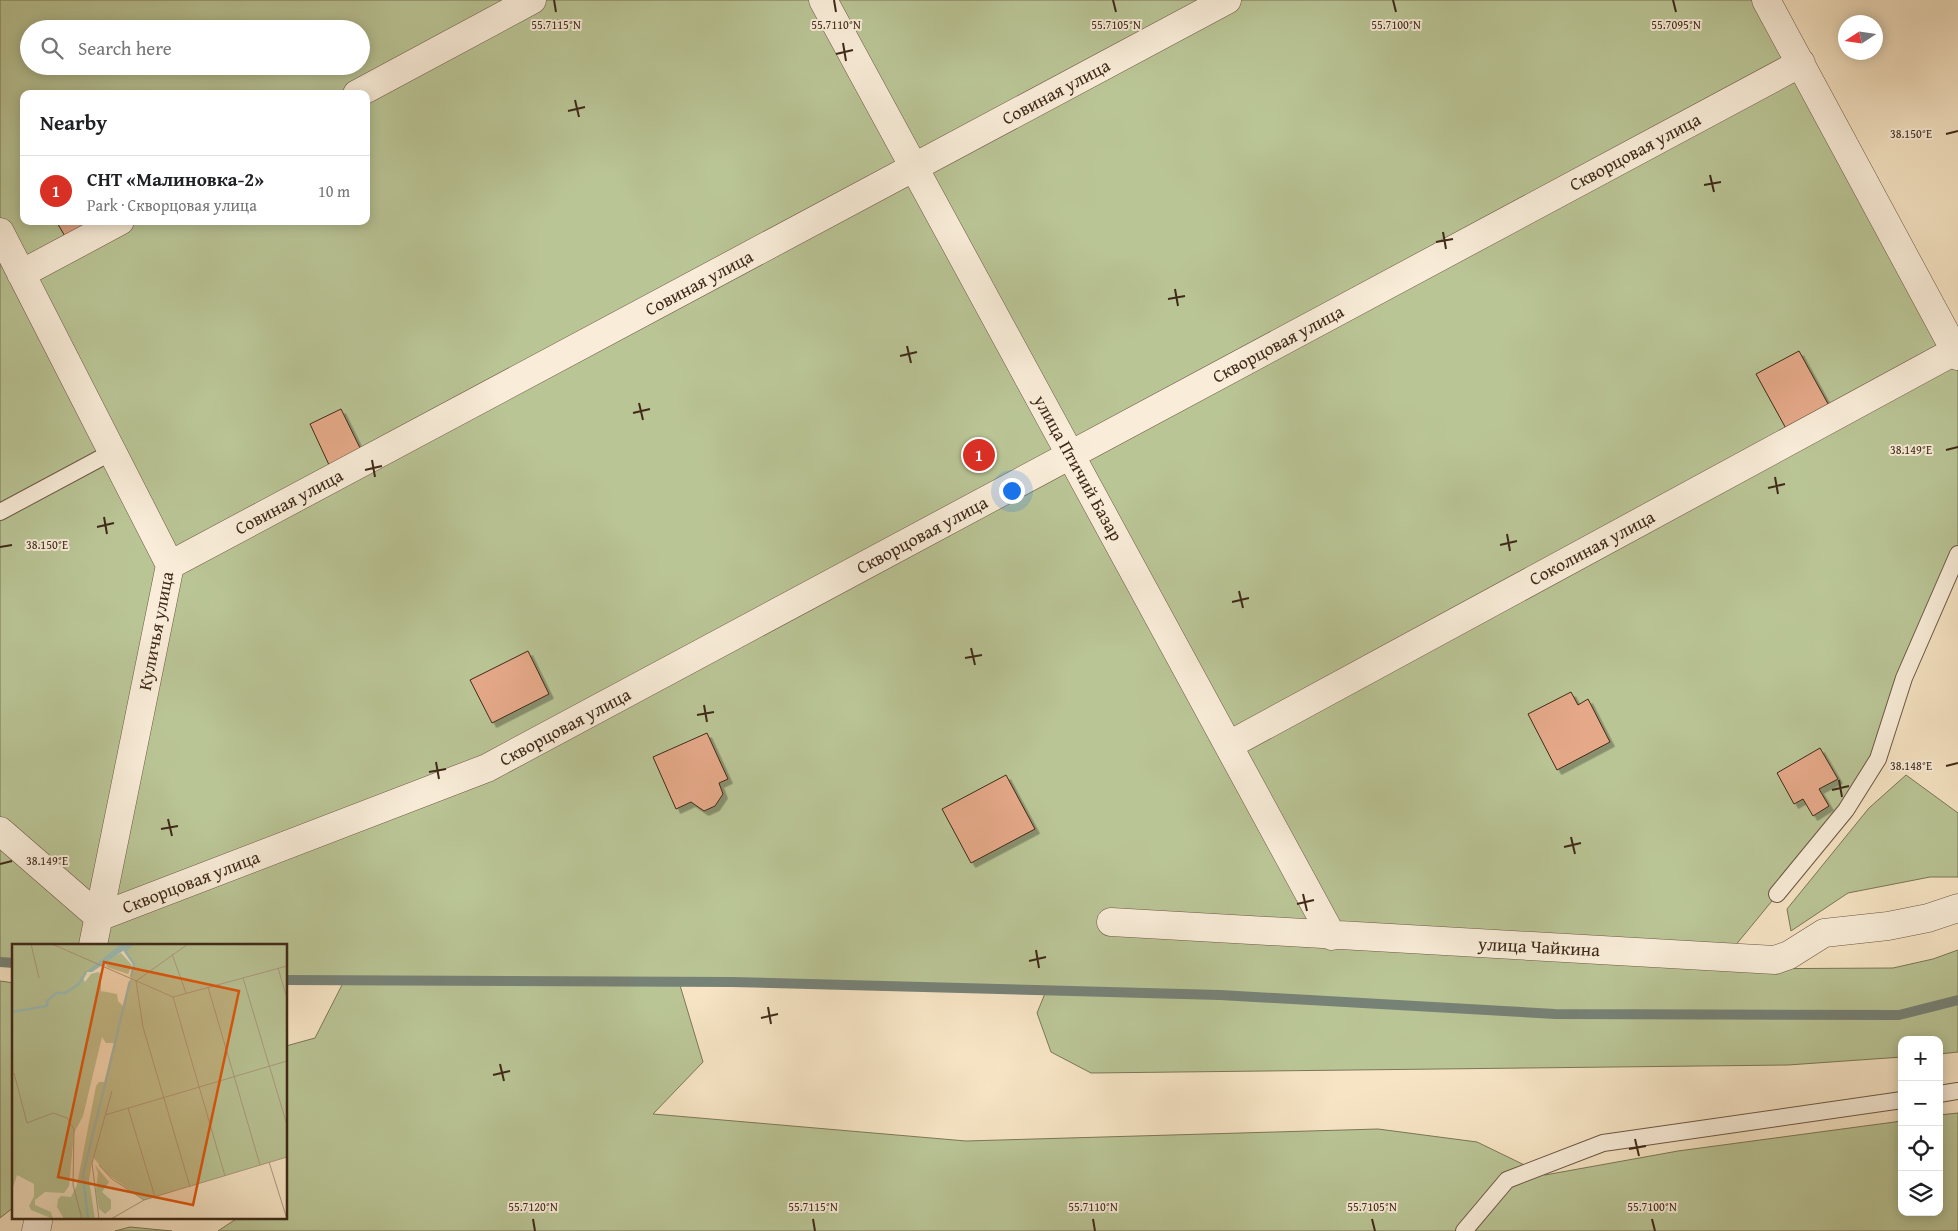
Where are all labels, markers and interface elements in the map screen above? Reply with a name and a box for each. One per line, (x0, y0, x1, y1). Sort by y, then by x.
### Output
north arrow (1838, 15, 1883, 60)
text: 55.7115°N (531, 16, 581, 33)
text: 55.7110°N (811, 16, 861, 33)
text: 55.7105°N (1091, 16, 1141, 33)
text: 55.7100°N (1371, 16, 1421, 33)
text: 55.7095°N (1651, 16, 1701, 33)
search box (20, 20, 370, 75)
icon: search (38, 34, 66, 62)
text: Search here (78, 34, 172, 62)
street label: Совиная улица (997, 51, 1115, 131)
street label: Скворцовая улица (1564, 105, 1706, 198)
text: Nearby (40, 107, 107, 138)
text: 38.150°E (1890, 125, 1932, 142)
text: СНТ «Малиновка-2» (87, 165, 264, 193)
text: 1 (52, 179, 60, 203)
text: 10 m (318, 179, 350, 203)
text: Park · Скворцовая улица (87, 193, 257, 217)
street label: Совиная улица (640, 242, 758, 322)
street label: Скворцовая улица (1207, 297, 1349, 390)
street label: улица Птичий Базар (1027, 389, 1130, 546)
pin: 1 (963, 436, 995, 474)
text: 38.149°E (1890, 441, 1932, 458)
street label: Совиная улица (230, 461, 348, 541)
your location (999, 478, 1025, 504)
street label: Скворцовая улица (851, 488, 993, 581)
street label: Соколиная улица (1524, 503, 1660, 592)
text: 38.150°E (26, 536, 68, 553)
street label: Куличья улица (131, 569, 180, 693)
street label: Скворцовая улица (494, 680, 636, 773)
text: 38.148°E (1890, 757, 1932, 774)
street label: Скворцовая улица (118, 843, 264, 920)
text: 38.149°E (26, 852, 68, 869)
street label: улица Чайкина (1476, 930, 1601, 963)
inset map (12, 944, 288, 1218)
map controls (1898, 1036, 1943, 1216)
button: + (1898, 1036, 1943, 1081)
button: − (1898, 1081, 1943, 1126)
button: locate (1898, 1126, 1943, 1171)
button: layers (1898, 1171, 1943, 1216)
text: 55.7120°N (508, 1198, 558, 1215)
text: 55.7115°N (788, 1198, 838, 1215)
text: 55.7110°N (1068, 1198, 1118, 1215)
text: 55.7105°N (1347, 1198, 1397, 1215)
text: 55.7100°N (1627, 1198, 1677, 1215)

